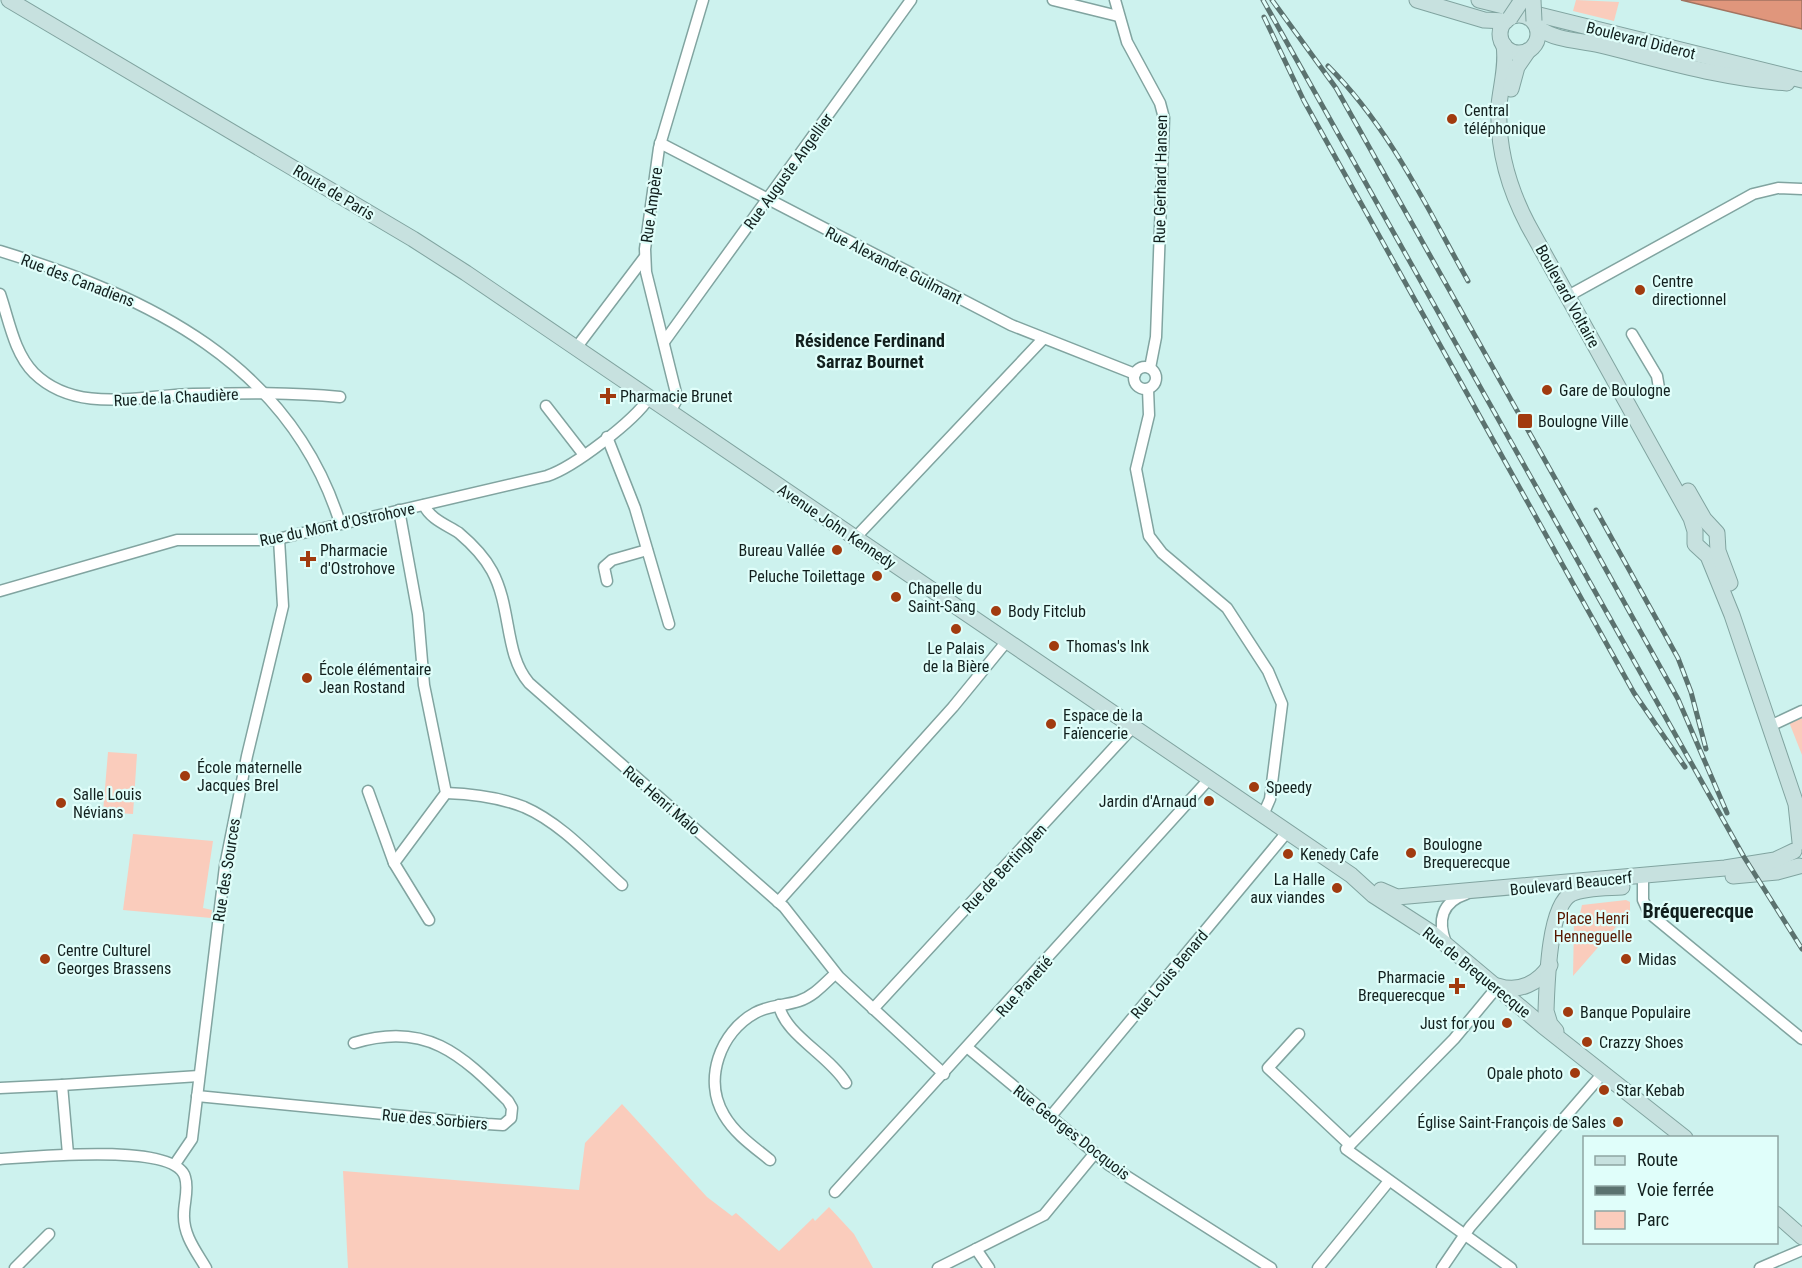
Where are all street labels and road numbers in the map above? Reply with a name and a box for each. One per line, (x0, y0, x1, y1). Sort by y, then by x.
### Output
street label: Boulevard Diderot (1584, 18, 1698, 63)
street label: Rue Auguste Angellier (740, 109, 837, 233)
street label: Rue Gerhard Hansen (1150, 114, 1171, 244)
street label: Route de Paris (290, 161, 378, 224)
street label: Rue Ampère (637, 166, 666, 244)
street label: Rue Alexandre Guilmant (822, 223, 966, 308)
street label: Boulevard Voltaire (1531, 241, 1604, 351)
street label: Rue des Canadiens (18, 250, 137, 311)
street label: Rue de la Chaudière (113, 385, 239, 410)
street label: Avenue John Kennedy (774, 480, 900, 573)
street label: Rue du Mont d'Ostrohove (258, 499, 416, 550)
street label: Rue Henri Malo (619, 762, 704, 839)
street label: Rue des Sources (209, 817, 244, 923)
street label: Rue de Bertinghen (958, 820, 1051, 917)
street label: Boulevard Beaucerf (1509, 868, 1633, 899)
street label: Rue de Brequerecque (1419, 923, 1535, 1022)
street label: Rue Louis Benard (1127, 926, 1212, 1022)
street label: Rue Panetié (992, 952, 1057, 1021)
street label: Rue Georges Docquois (1010, 1081, 1134, 1184)
street label: Rue des Sorbiers (381, 1105, 489, 1134)

